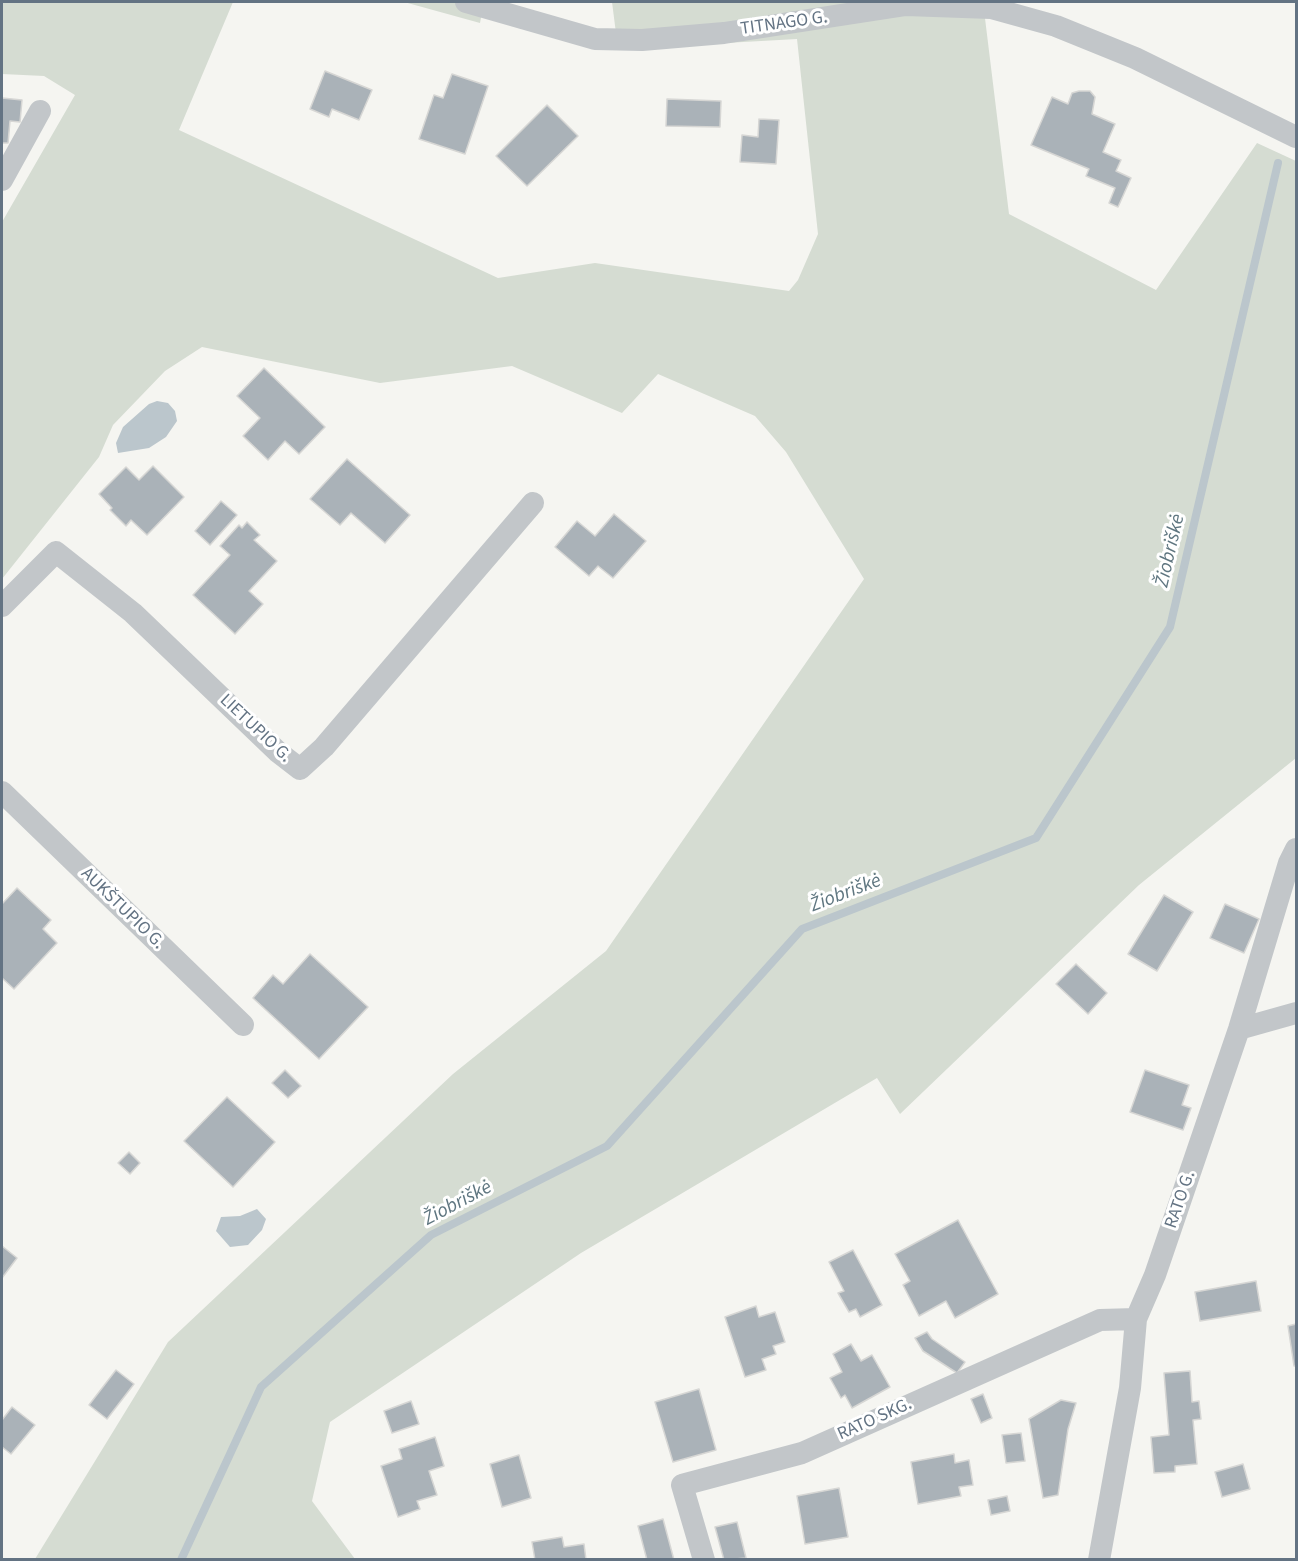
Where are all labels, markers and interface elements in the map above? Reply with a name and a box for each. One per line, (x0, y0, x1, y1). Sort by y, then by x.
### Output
street label: TITNAGO G. (739, 7, 829, 41)
water label: Žiobriškė (1151, 512, 1191, 590)
street label: LIETUPIO G. (215, 690, 295, 768)
street label: AUKŠTUPIO G. (76, 864, 168, 954)
water label: Žiobriškė (807, 869, 885, 919)
street label: RATO G. (1161, 1168, 1201, 1232)
water label: Žiobriškė (420, 1176, 496, 1232)
street label: RATO SKG. (835, 1394, 915, 1446)

